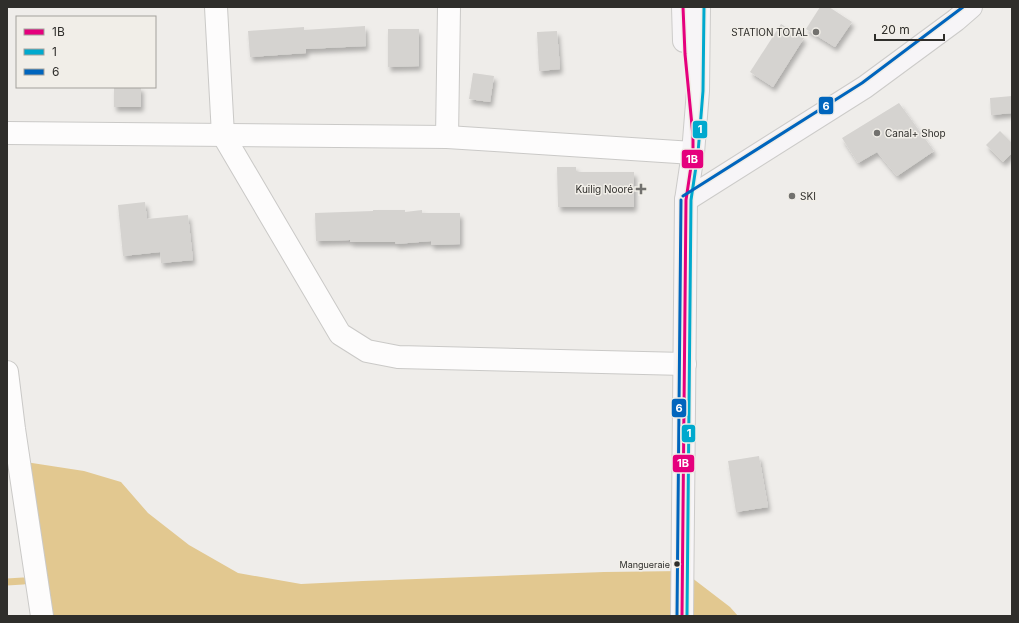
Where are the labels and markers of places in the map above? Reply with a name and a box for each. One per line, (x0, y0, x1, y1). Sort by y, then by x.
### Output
place label: STATION TOTAL (731, 26, 808, 38)
marker: STATION TOTAL (811, 27, 821, 37)
place label: Canal+ Shop (885, 127, 946, 139)
marker: Canal+ Shop (872, 128, 882, 138)
place label: Kuilig Nooré (576, 183, 633, 195)
marker: Kuilig Nooré (636, 184, 646, 194)
place label: SKI (800, 190, 816, 202)
marker: SKI (787, 191, 797, 201)
place label: Mangueraie (620, 559, 670, 570)
marker: Mangueraie (672, 559, 682, 569)

